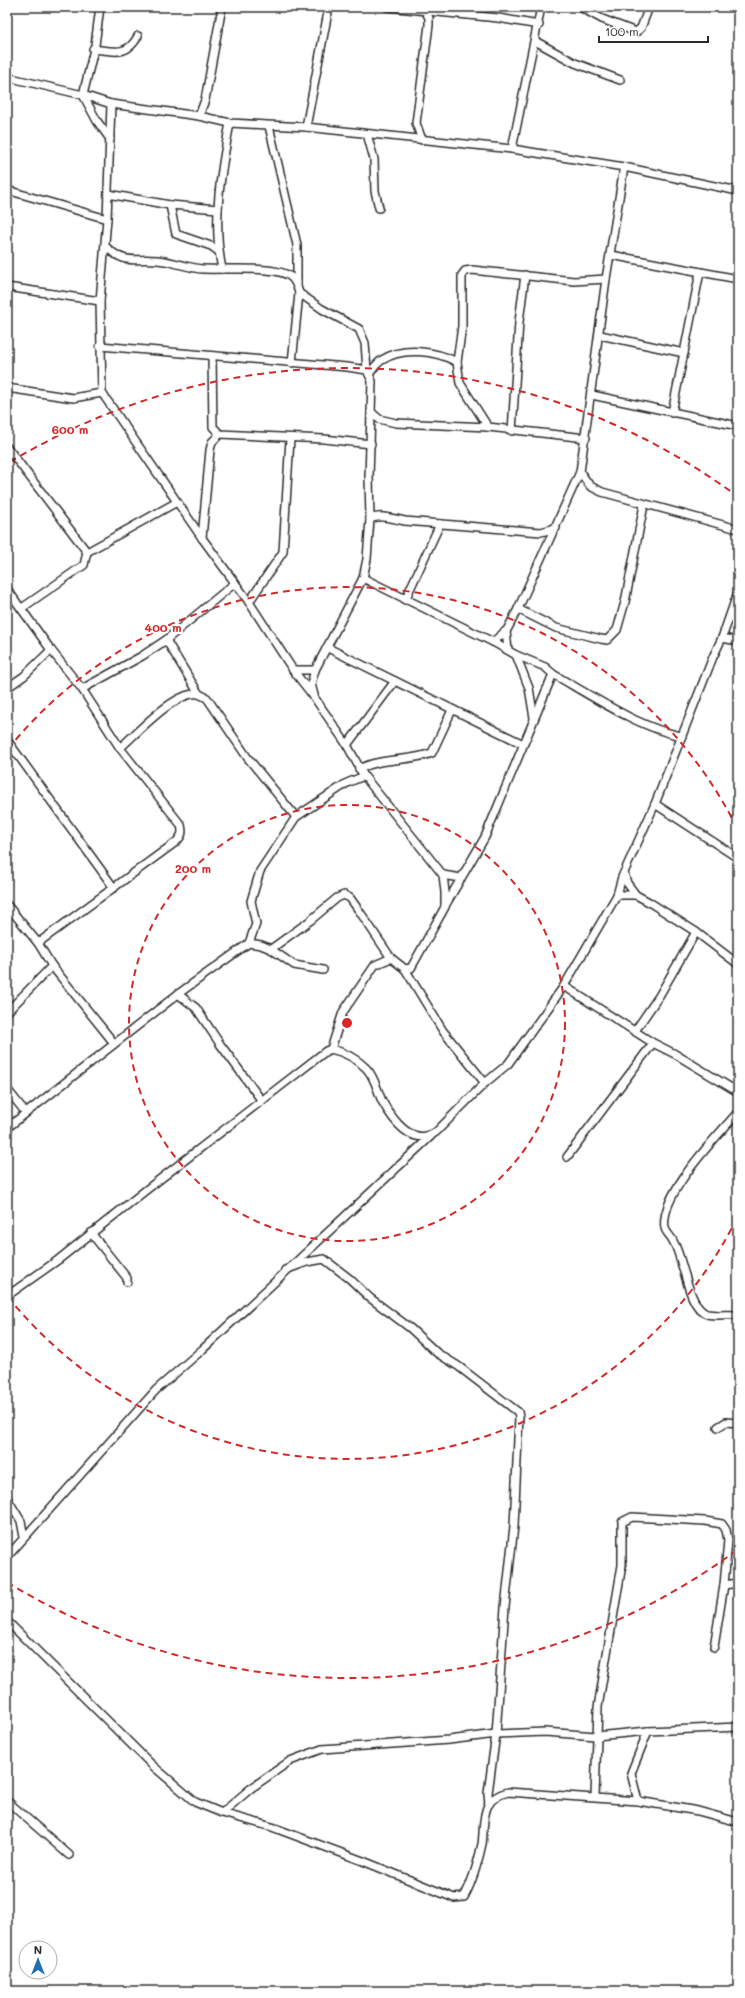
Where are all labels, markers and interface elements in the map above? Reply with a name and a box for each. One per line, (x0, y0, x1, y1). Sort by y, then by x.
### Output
scale bar (599, 18, 708, 44)
text: 100 m (605, 23, 639, 39)
text: 600 m (52, 421, 88, 437)
text: 400 m (145, 619, 181, 635)
text: 200 m (175, 860, 211, 876)
centre of rings (340, 1016, 354, 1030)
north arrow (18, 1940, 58, 1980)
text: N (34, 1942, 42, 1957)

